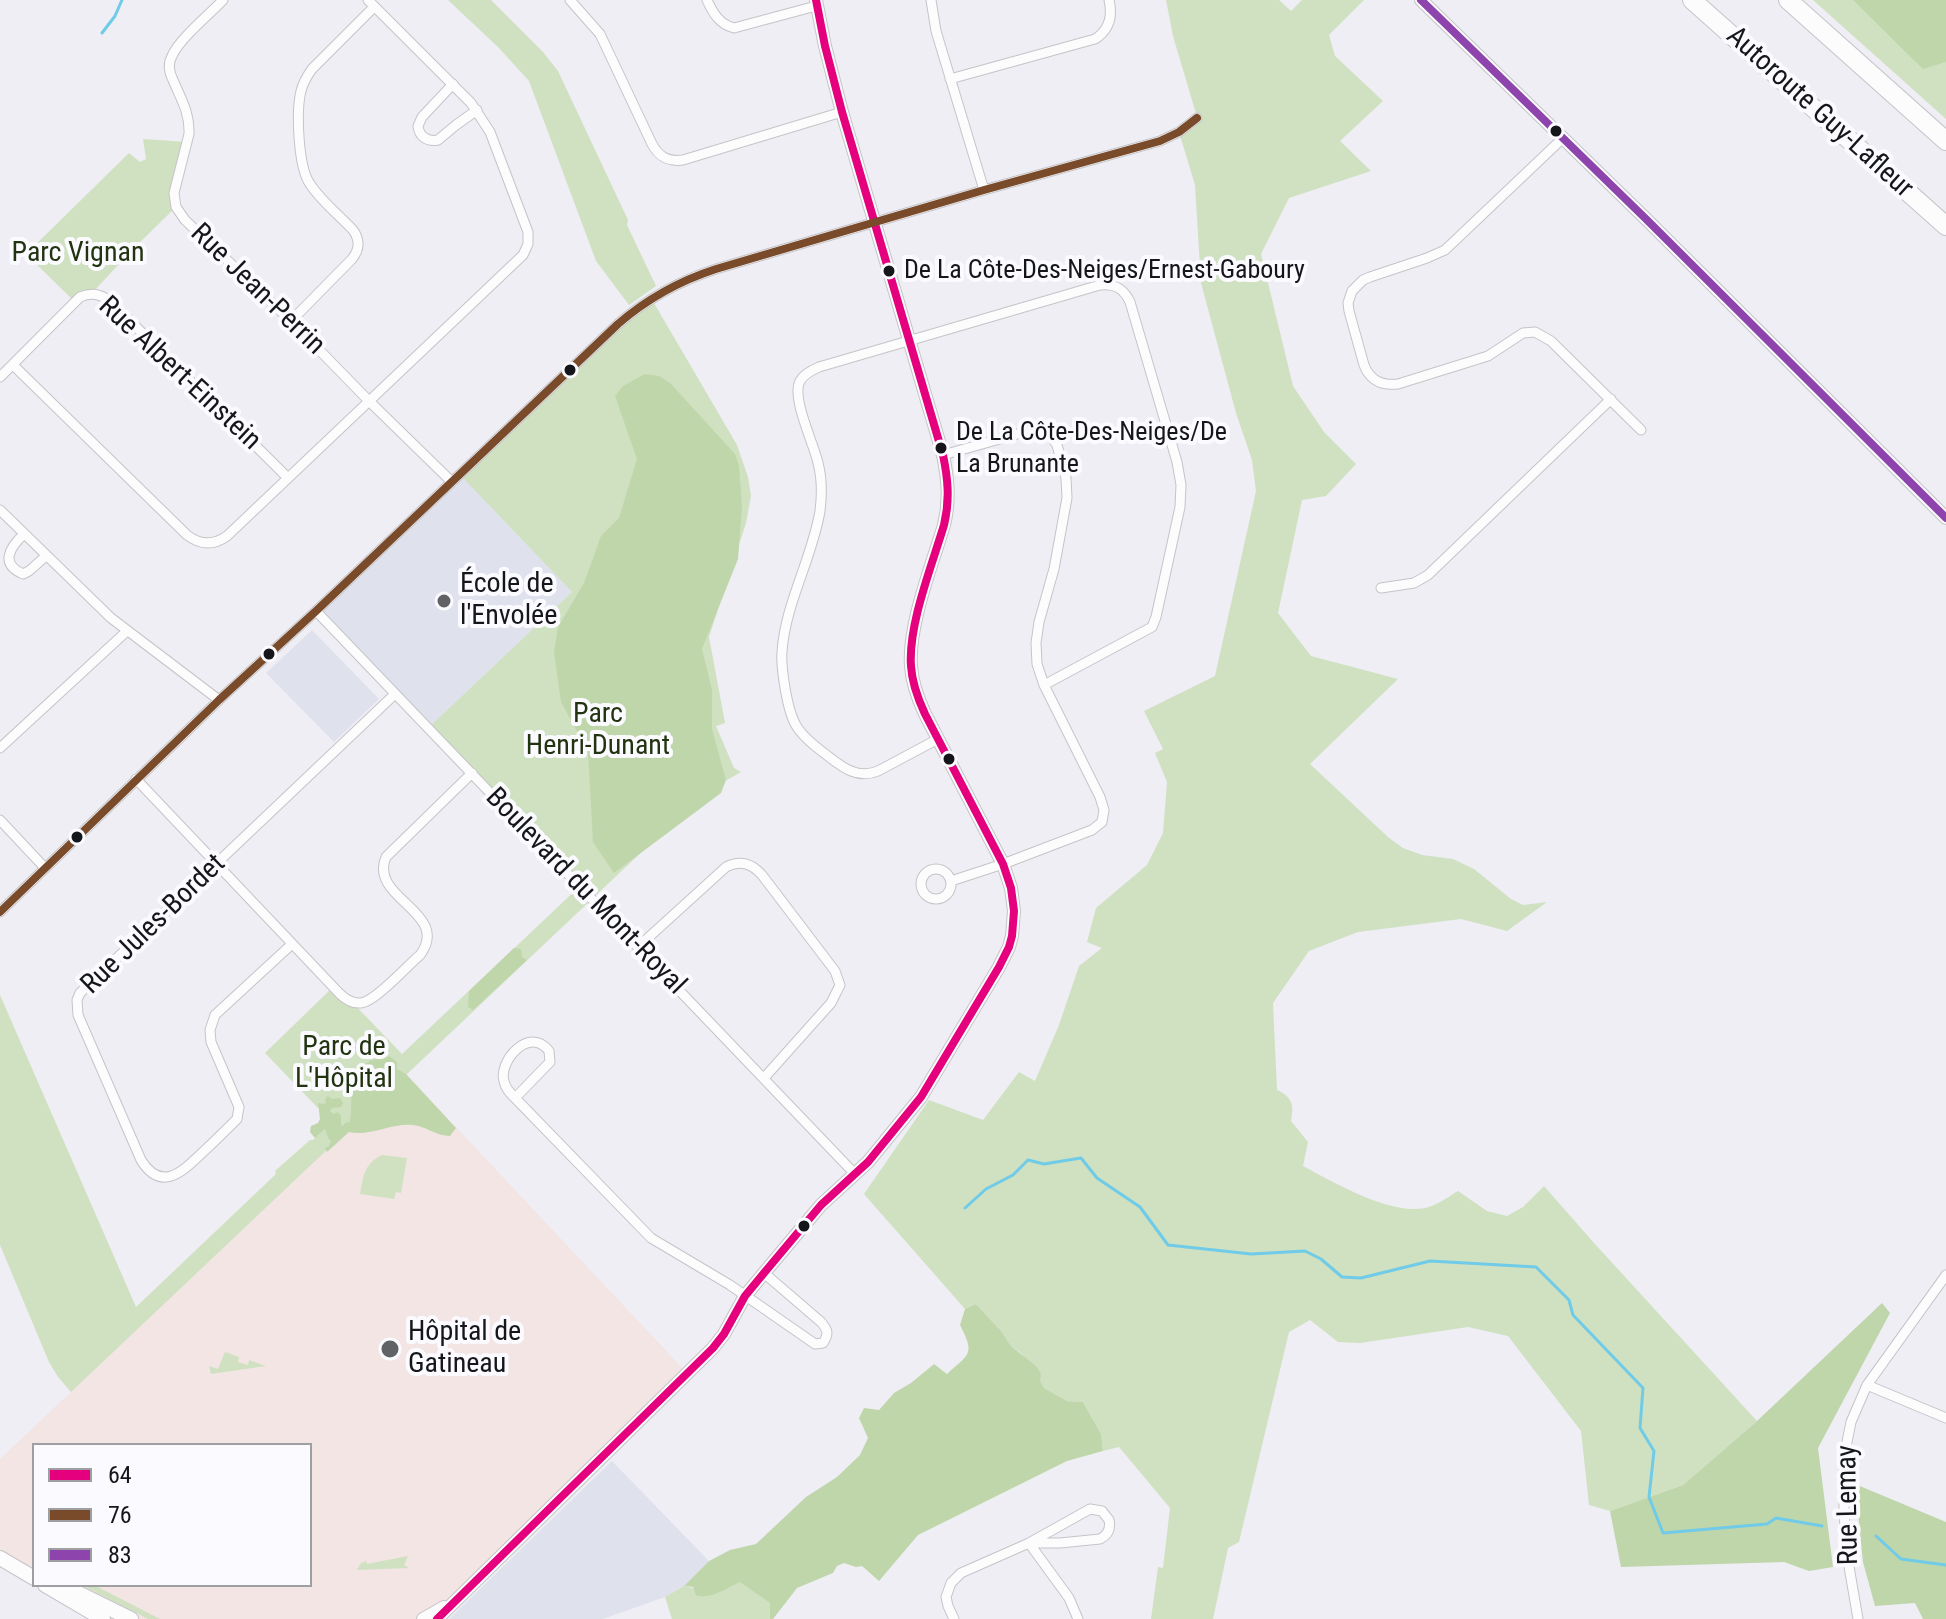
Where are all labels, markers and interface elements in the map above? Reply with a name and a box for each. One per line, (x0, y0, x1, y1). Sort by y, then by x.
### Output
street label: Autoroute Guy-Lafleur (1719, 20, 1919, 206)
unlabelled marker (1548, 123, 1564, 139)
street label: Rue Jean-Perrin (183, 217, 331, 363)
park label: Parc Vignan (12, 237, 144, 271)
place label: De La Côte-Des-Neiges/Ernest-Gaboury (904, 255, 1305, 287)
marker: De La Côte-Des-Neiges/Ernest-Gaboury (881, 263, 897, 279)
street label: Rue Albert-Einstein (91, 290, 267, 458)
unlabelled marker (562, 362, 578, 378)
place label: De La Côte-Des-Neiges/De La Brunante (956, 417, 1227, 478)
marker: De La Côte-Des-Neiges/De La Brunante (933, 440, 949, 456)
place label: École de l'Envolée (460, 568, 557, 634)
marker: École de l'Envolée (435, 592, 453, 610)
unlabelled marker (261, 646, 277, 662)
park label: Parc Henri-Dunant (526, 698, 670, 764)
unlabelled marker (941, 751, 957, 767)
street label: Boulevard du Mont-Royal (478, 782, 692, 1002)
unlabelled marker (69, 829, 85, 845)
street label: Rue Jules-Bordet (75, 848, 233, 1002)
park label: Parc de L'Hôpital (295, 1031, 393, 1097)
unlabelled marker (796, 1218, 812, 1234)
place label: Hôpital de Gatineau (408, 1316, 521, 1382)
marker: Hôpital de Gatineau (379, 1338, 401, 1360)
legend (32, 1443, 312, 1587)
street label: Rue Lemay (1831, 1445, 1867, 1565)
text: 64 (108, 1461, 132, 1489)
text: 76 (108, 1501, 132, 1529)
text: 83 (108, 1541, 132, 1569)

